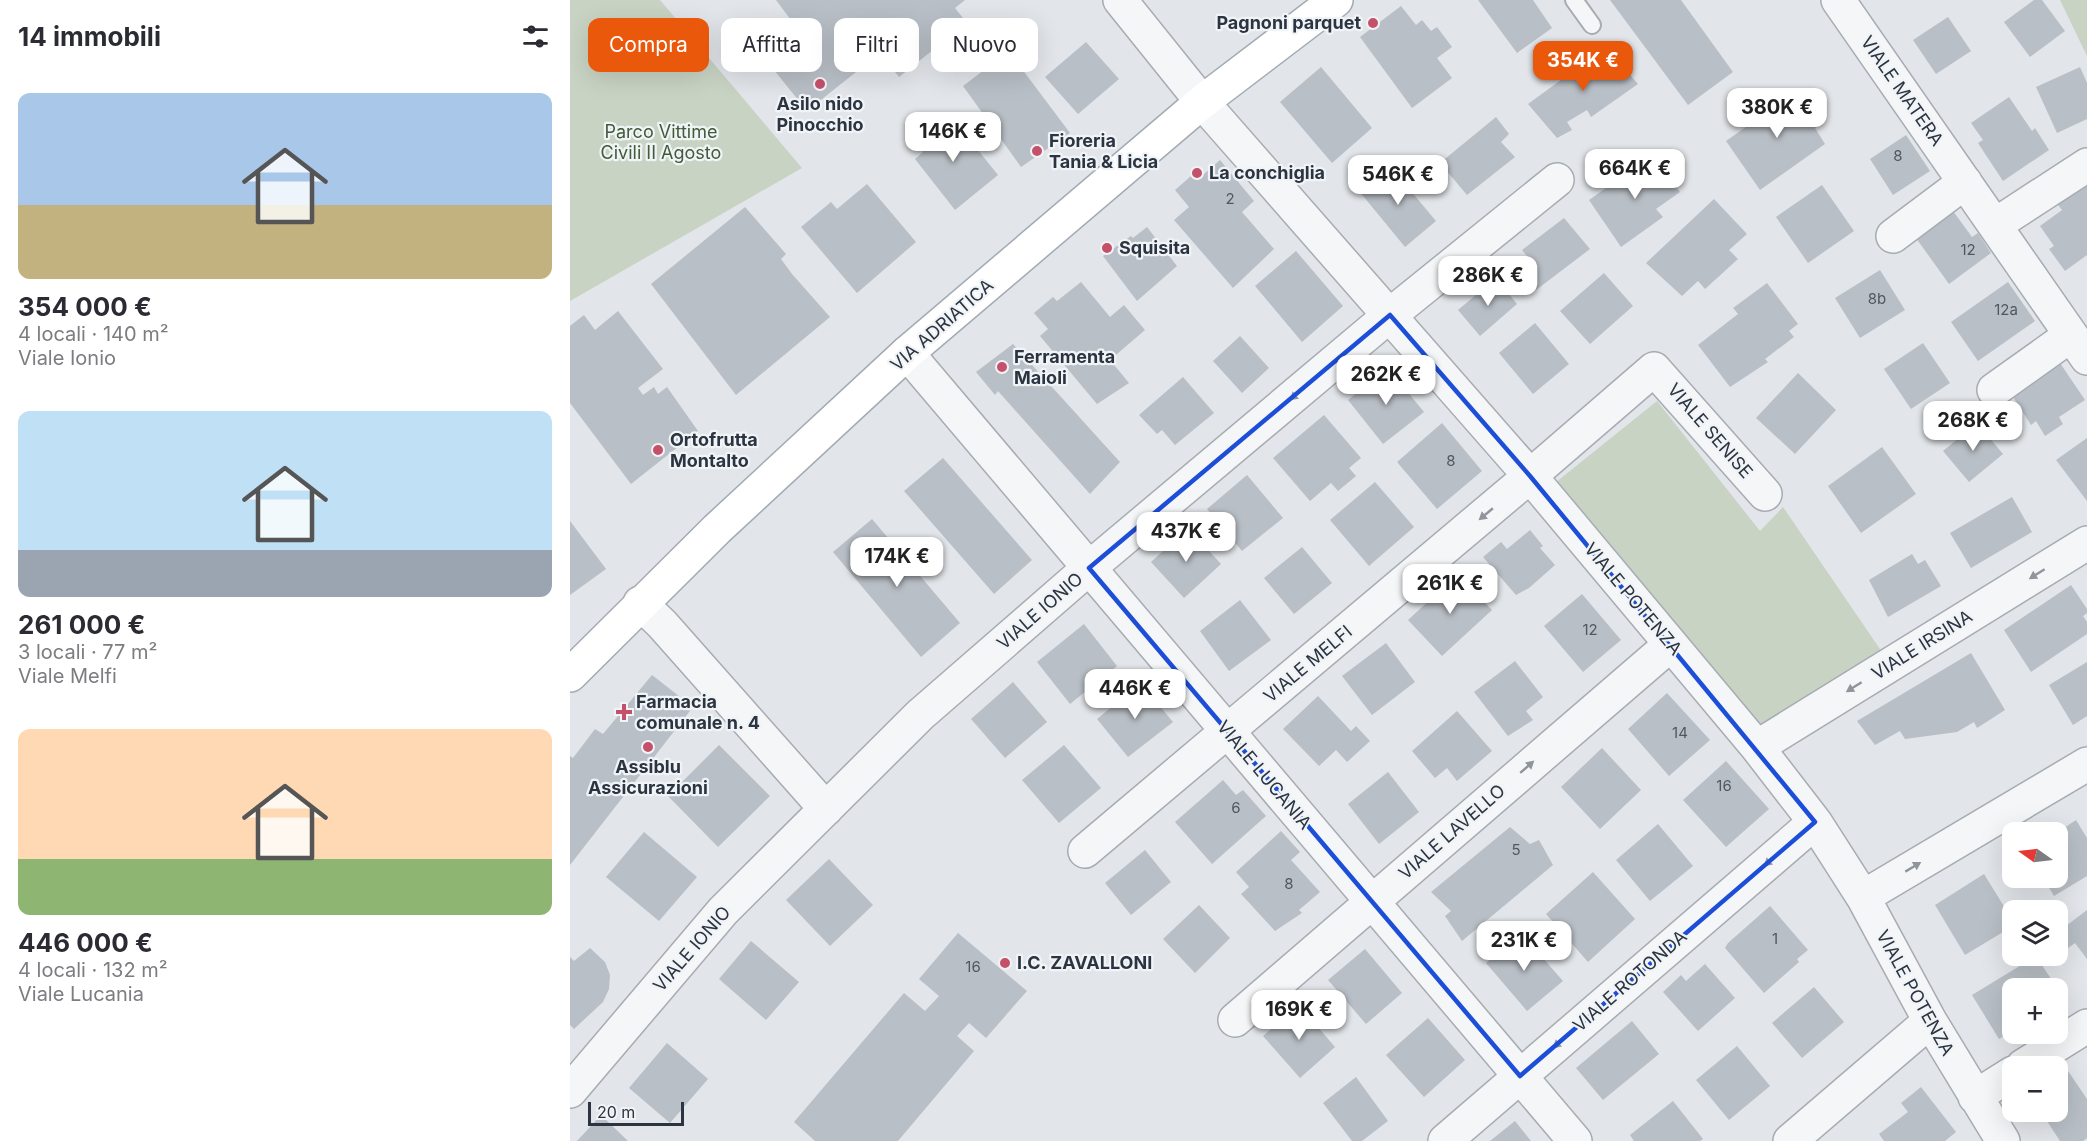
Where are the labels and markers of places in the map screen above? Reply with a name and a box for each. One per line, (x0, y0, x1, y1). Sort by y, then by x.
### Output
place label: Pagnoni parquet (1216, 12, 1361, 33)
marker: Pagnoni parquet (1366, 16, 1380, 30)
pin: 354K € (1534, 41, 1632, 92)
marker: Asilo nido Pinocchio (813, 77, 827, 91)
pin: 380K € (1728, 88, 1826, 139)
place label: Asilo nido Pinocchio (776, 93, 864, 135)
pin: 146K € (904, 112, 1002, 163)
place label: Fioreria Tania & Licia (1049, 130, 1158, 172)
marker: Fioreria Tania & Licia (1030, 144, 1044, 158)
pin: 664K € (1586, 149, 1684, 200)
pin: 546K € (1349, 155, 1447, 206)
place label: La conchiglia (1209, 162, 1325, 183)
marker: La conchiglia (1190, 166, 1204, 180)
place label: Squisita (1119, 237, 1190, 258)
marker: Squisita (1100, 241, 1114, 255)
pin: 286K € (1439, 256, 1537, 307)
place label: Ferramenta Maioli (1014, 346, 1115, 388)
pin: 262K € (1337, 355, 1435, 406)
marker: Ferramenta Maioli (995, 360, 1009, 374)
pin: 268K € (1924, 401, 2022, 452)
place label: Ortofrutta Montalto (670, 429, 758, 471)
marker: Ortofrutta Montalto (651, 443, 665, 457)
pin: 437K € (1137, 512, 1235, 563)
pin: 174K € (848, 537, 946, 588)
pin: 261K € (1401, 564, 1499, 615)
pin: 446K € (1086, 669, 1184, 720)
place label: Farmacia comunale n. 4 (636, 691, 760, 733)
marker: Farmacia comunale n. 4 (617, 705, 631, 719)
marker: Assiblu Assicurazioni (641, 740, 655, 754)
place label: Assiblu Assicurazioni (588, 756, 708, 798)
pin: 231K € (1475, 921, 1573, 972)
place label: I.C. ZAVALLONI (1017, 952, 1152, 973)
marker: I.C. ZAVALLONI (998, 956, 1012, 970)
pin: 169K € (1250, 990, 1348, 1041)

